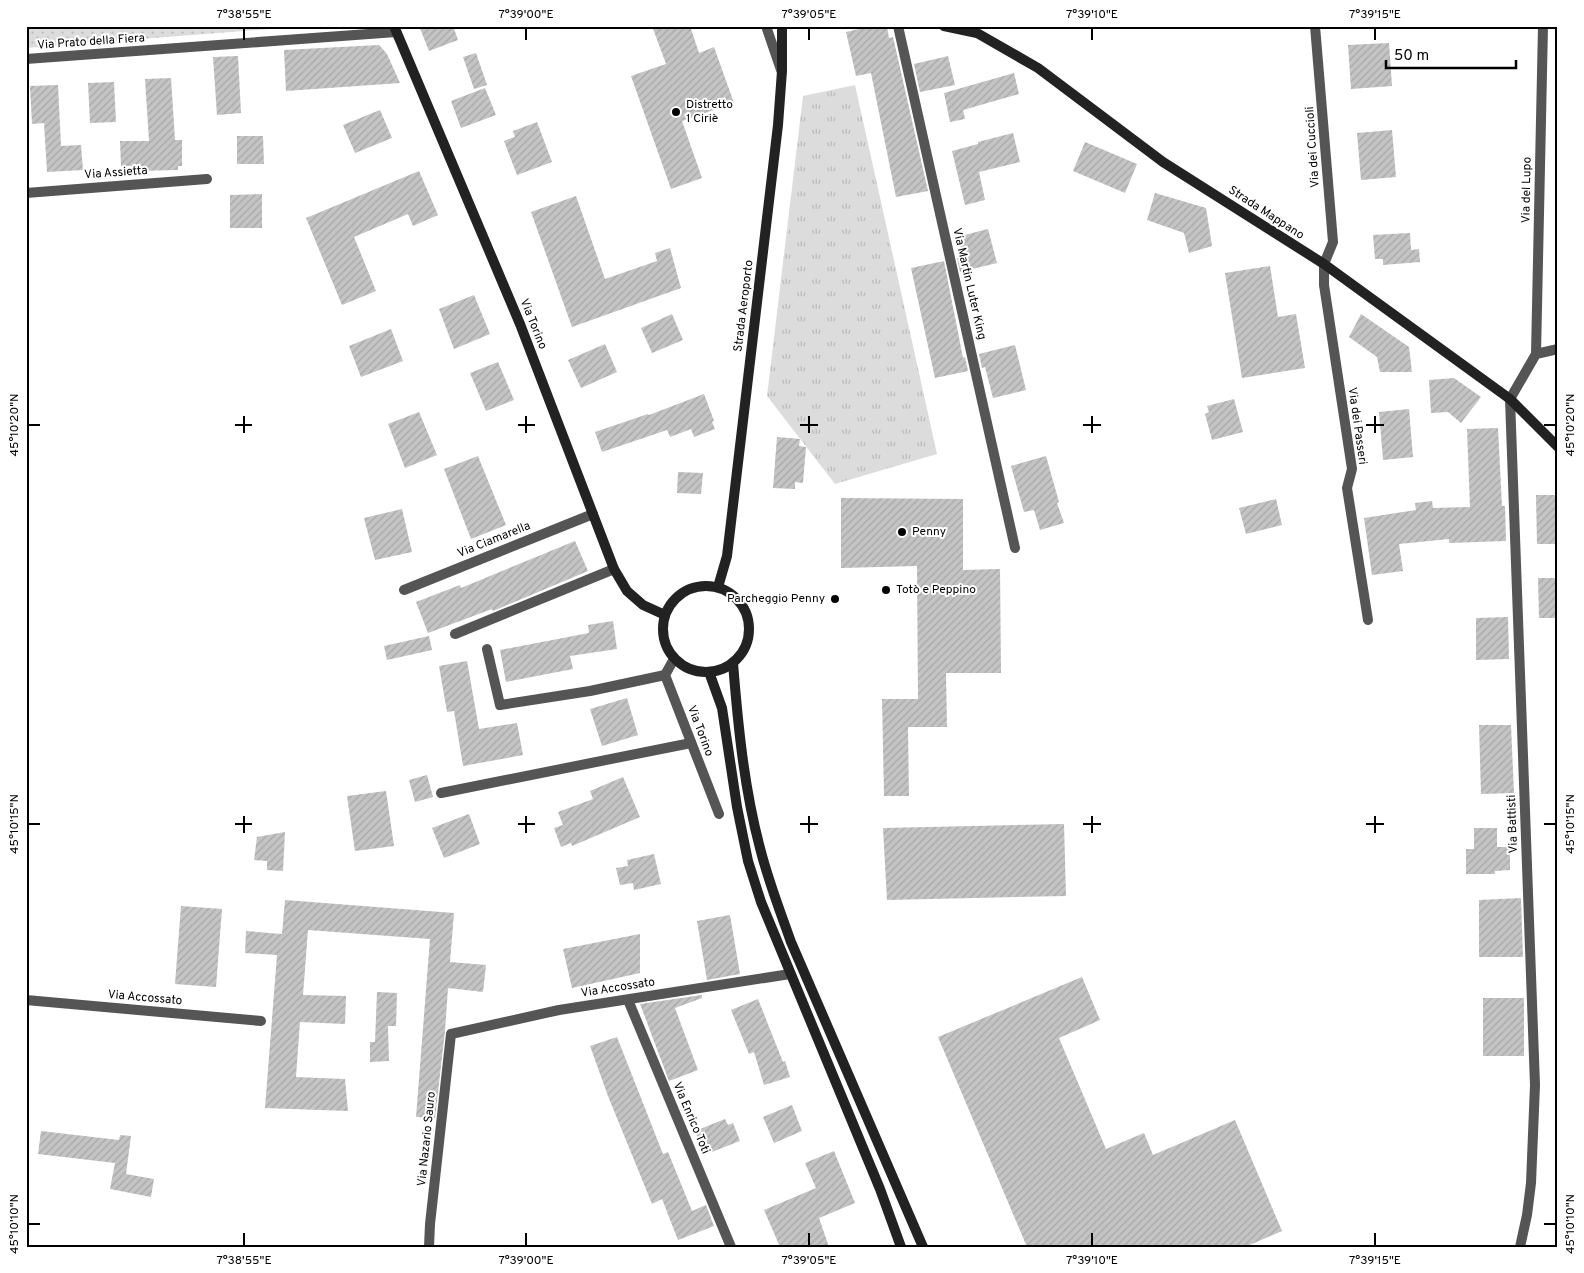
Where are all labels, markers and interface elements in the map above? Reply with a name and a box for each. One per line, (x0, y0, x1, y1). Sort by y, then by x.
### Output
text: 7°38'55"E (216, 7, 272, 23)
text: 7°39'00"E (498, 7, 554, 23)
text: 7°39'05"E (781, 7, 837, 23)
text: 7°39'10"E (1066, 7, 1118, 23)
text: 7°39'15"E (1349, 7, 1401, 23)
street label: Via Prato della Fiera (37, 30, 145, 54)
scale bar (1386, 38, 1516, 70)
text: 50 m (1394, 47, 1429, 66)
place label: Distretto 1 Ciriè (686, 97, 733, 127)
marker: Distretto 1 Ciriè (670, 106, 682, 118)
street label: Via dei Cuccioli (1302, 106, 1324, 188)
street label: Via del Lupo (1518, 156, 1536, 223)
street label: Via Assietta (84, 163, 148, 183)
street label: Strada Mappano (1225, 182, 1307, 244)
street label: Via Martin Luter King (948, 227, 990, 341)
street label: Strada Aeroporto (730, 259, 758, 353)
street label: Via Torino (516, 296, 551, 352)
street label: Via dei Passeri (1344, 386, 1370, 466)
text: 45°10'20"N (7, 394, 23, 456)
text: 45°10'20"N (1563, 394, 1579, 456)
street label: Via Ciamarella (455, 518, 533, 562)
place label: Penny (912, 524, 946, 540)
marker: Penny (896, 526, 908, 538)
place label: Totò e Peppino (896, 582, 976, 598)
marker: Totò e Peppino (880, 584, 892, 596)
place label: Parcheggio Penny (727, 591, 825, 607)
marker: Parcheggio Penny (829, 593, 841, 605)
street label: Via Torino (683, 703, 717, 759)
text: 45°10'15"N (7, 794, 23, 854)
street label: Via Battisti (1504, 794, 1522, 854)
text: 45°10'15"N (1563, 794, 1579, 854)
street label: Via Accossato (580, 974, 656, 1002)
street label: Via Accossato (107, 987, 183, 1009)
street label: Via Enrico Toti (669, 1080, 713, 1156)
street label: Via Nazario Sauro (414, 1090, 440, 1187)
text: 45°10'10"N (7, 1194, 23, 1254)
text: 45°10'10"N (1563, 1194, 1579, 1254)
text: 7°38'55"E (216, 1253, 272, 1269)
text: 7°39'00"E (498, 1253, 554, 1269)
text: 7°39'05"E (781, 1253, 837, 1269)
text: 7°39'10"E (1066, 1253, 1118, 1269)
text: 7°39'15"E (1349, 1253, 1401, 1269)

